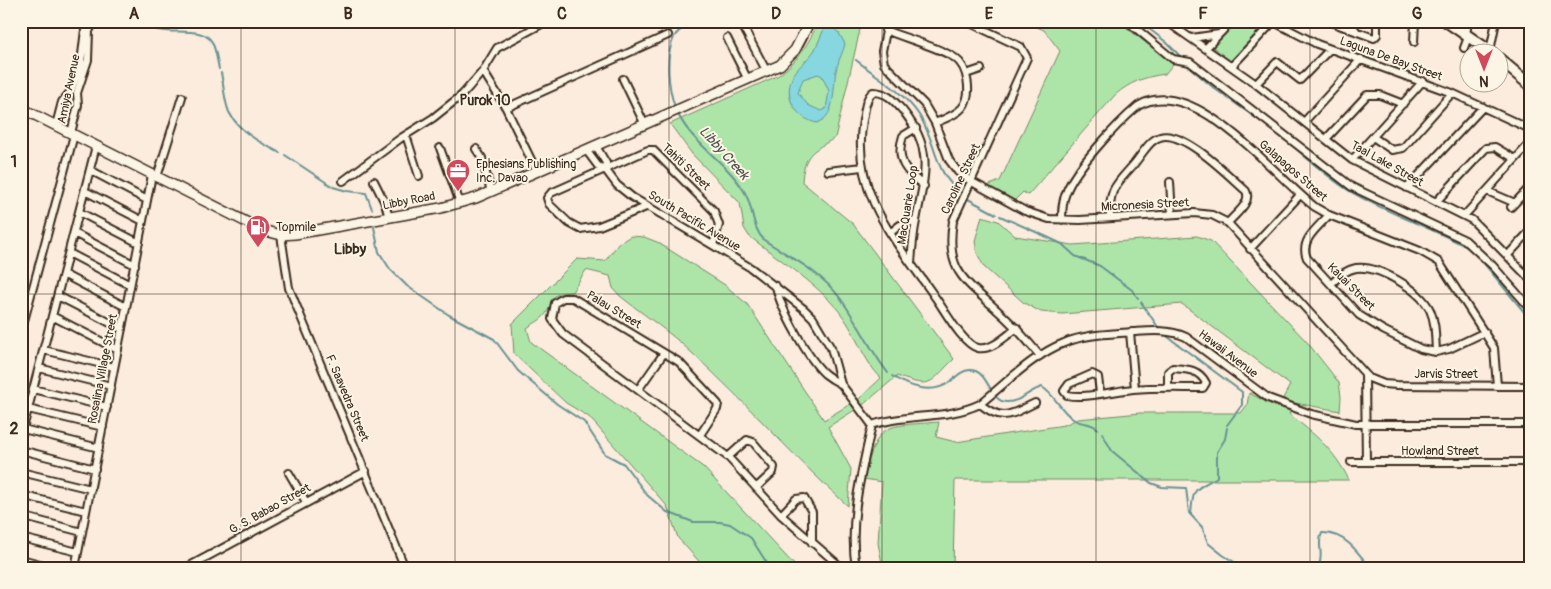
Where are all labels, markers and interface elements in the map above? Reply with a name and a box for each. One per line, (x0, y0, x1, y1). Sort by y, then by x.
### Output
text: A (129, 4, 140, 24)
text: B (343, 4, 353, 24)
text: C (557, 4, 567, 24)
text: D (771, 4, 781, 24)
text: E (985, 4, 994, 24)
text: F (1198, 4, 1208, 24)
text: G (1412, 4, 1423, 24)
street label: Laguna De Bay Street (1338, 33, 1444, 85)
north arrow (1458, 42, 1508, 92)
street label: Amiya Avenue (54, 53, 84, 125)
text: N (1479, 72, 1489, 89)
district label: Purok 10 (460, 92, 511, 109)
water label: Libby Creek (696, 123, 753, 184)
street label: Galapagos Street (1256, 137, 1331, 205)
street label: Taal Lake Street (1348, 138, 1426, 190)
street label: Tahiti Street (659, 140, 713, 194)
street label: Caroline Street (938, 141, 984, 217)
text: 1 (11, 152, 17, 172)
place label: Ephesians Publishing Inc. Davao (476, 157, 576, 186)
office icon: Ephesians Publishing Inc. Davao (445, 158, 471, 192)
street label: MacQuarie Loop (894, 164, 922, 246)
street label: South Pacific Avenue (645, 188, 743, 255)
street label: Libby Road (381, 189, 437, 213)
street label: Micronesia Street (1101, 195, 1190, 215)
fuel station icon: Topmile (245, 214, 271, 248)
place label: Topmile (276, 220, 316, 235)
district label: Libby (334, 240, 367, 259)
street label: Kauai Street (1324, 260, 1378, 314)
street label: Palau Street (584, 288, 644, 332)
street label: Rosalina Village Street (85, 312, 121, 425)
street label: Hawaii Avenue (1195, 327, 1261, 381)
street label: F. Saavedra Street (322, 352, 372, 444)
street label: Jarvis Street (1414, 367, 1478, 382)
text: 2 (10, 419, 19, 439)
street label: Howland Street (1401, 444, 1479, 459)
street label: G. S. Babao Street (227, 480, 314, 538)

